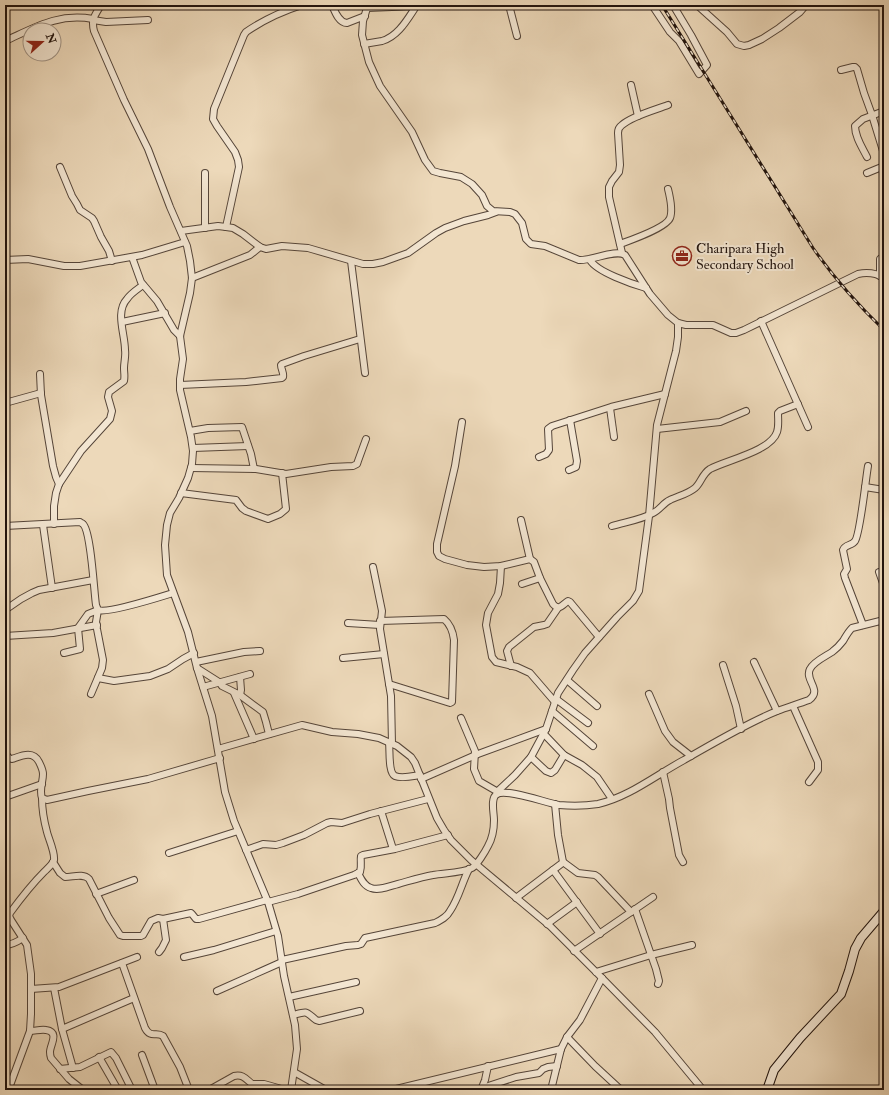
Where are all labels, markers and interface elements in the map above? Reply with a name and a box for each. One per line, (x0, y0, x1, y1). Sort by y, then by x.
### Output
north arrow (22, 22, 62, 62)
text: N (43, 31, 59, 47)
place label: Charipara High Secondary School (696, 240, 794, 274)
office icon: Charipara High Secondary School (671, 245, 693, 267)

